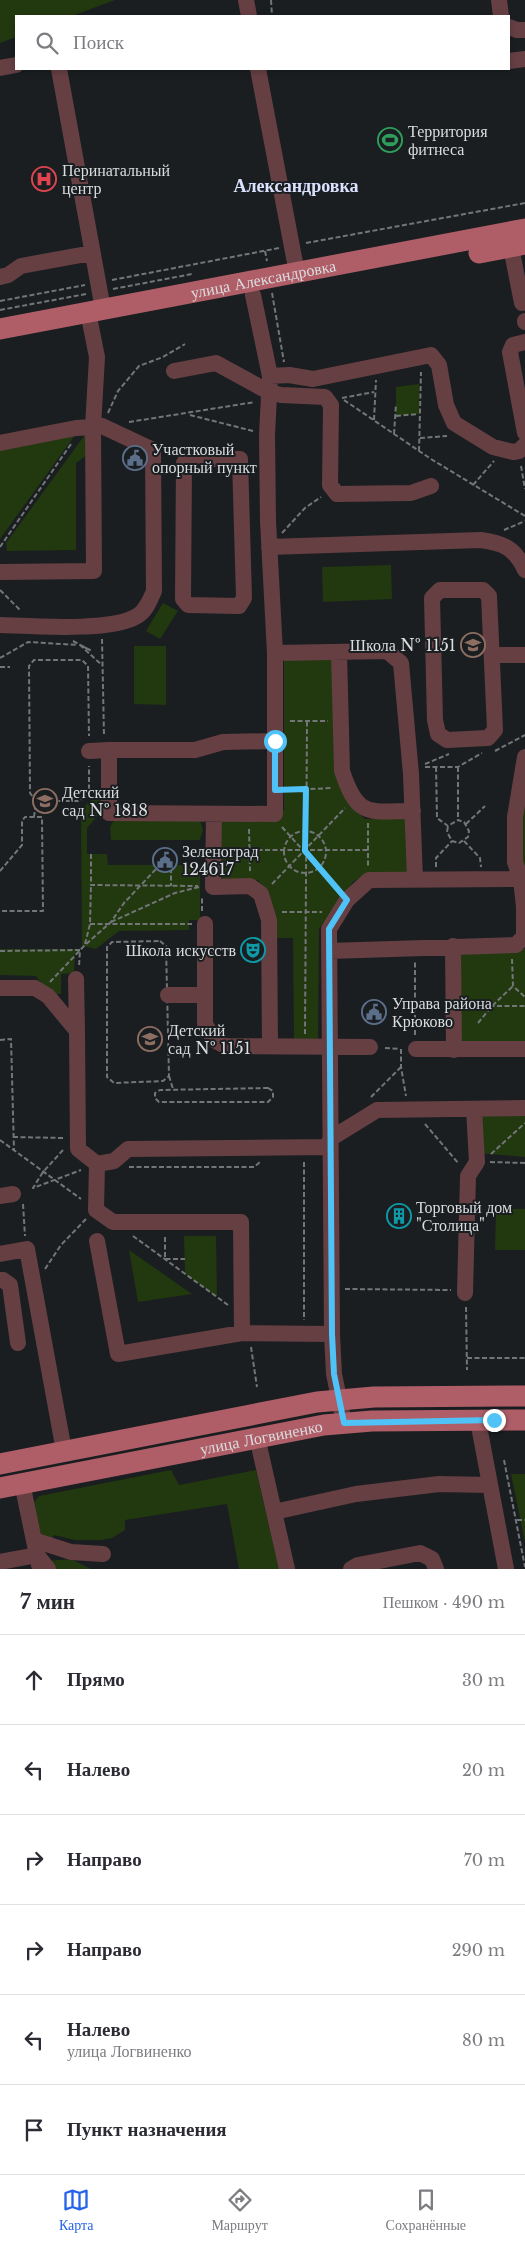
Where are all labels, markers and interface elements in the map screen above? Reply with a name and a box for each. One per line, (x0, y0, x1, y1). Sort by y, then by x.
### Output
search box (15, 15, 510, 70)
icon: search (33, 29, 61, 57)
text: Поиск (73, 31, 124, 54)
place label: Территория фитнеса (408, 121, 488, 159)
sports icon: Территория фитнеса (377, 127, 403, 153)
place label: Перинатальный центр (62, 160, 170, 198)
hospital icon: Перинатальный центр (31, 166, 57, 192)
district label: Александровка (233, 175, 359, 197)
street label: улица Александровка (189, 255, 338, 302)
place label: Участковый опорный пункт (152, 439, 257, 477)
public building icon: Участковый опорный пункт (122, 445, 148, 471)
school or university icon: Школа № 1151 (460, 632, 486, 658)
place label: Школа № 1151 (350, 635, 456, 655)
route start (264, 730, 287, 753)
place label: Детский сад № 1818 (62, 782, 148, 820)
school or university icon: Детский сад № 1818 (32, 788, 58, 814)
place label: Зеленоград 124617 (182, 841, 259, 879)
public building icon: Зеленоград 124617 (152, 847, 178, 873)
theatre icon: Школа искусств (240, 937, 266, 963)
place label: Школа искусств (125, 940, 236, 960)
place label: Управа района Крюково (392, 993, 492, 1031)
public building icon: Управа района Крюково (361, 999, 387, 1025)
place label: Детский сад № 1151 (168, 1020, 251, 1058)
school or university icon: Детский сад № 1151 (137, 1026, 163, 1052)
place label: Торговый дом "Столица" (416, 1197, 512, 1235)
building icon: Торговый дом "Столица" (386, 1203, 412, 1229)
route end (483, 1409, 506, 1432)
street label: улица Логвиненко (198, 1416, 324, 1459)
text: 7 мин (20, 1589, 75, 1615)
text: Пешком · 490 m (383, 1592, 505, 1612)
icon: ahead (20, 1666, 48, 1694)
text: Прямо (67, 1668, 125, 1691)
text: 30 m (462, 1670, 505, 1690)
icon: left (20, 1756, 48, 1784)
text: Налево (67, 1758, 130, 1781)
text: 20 m (462, 1760, 505, 1780)
icon: right (20, 1846, 48, 1874)
text: Направо (67, 1848, 142, 1871)
text: 70 m (464, 1850, 505, 1870)
icon: right (20, 1936, 48, 1964)
text: Направо (67, 1938, 142, 1961)
text: 290 m (452, 1940, 505, 1960)
text: Налево (67, 2018, 130, 2041)
icon: left (20, 2026, 48, 2054)
text: 80 m (462, 2030, 505, 2050)
text: улица Логвиненко (67, 2041, 191, 2061)
icon: arrive (20, 2116, 48, 2144)
text: Пункт назначения (67, 2118, 227, 2141)
tab: Карта (59, 2186, 94, 2234)
tab: Маршрут (211, 2186, 268, 2234)
tab: Сохранённые (386, 2186, 466, 2234)

